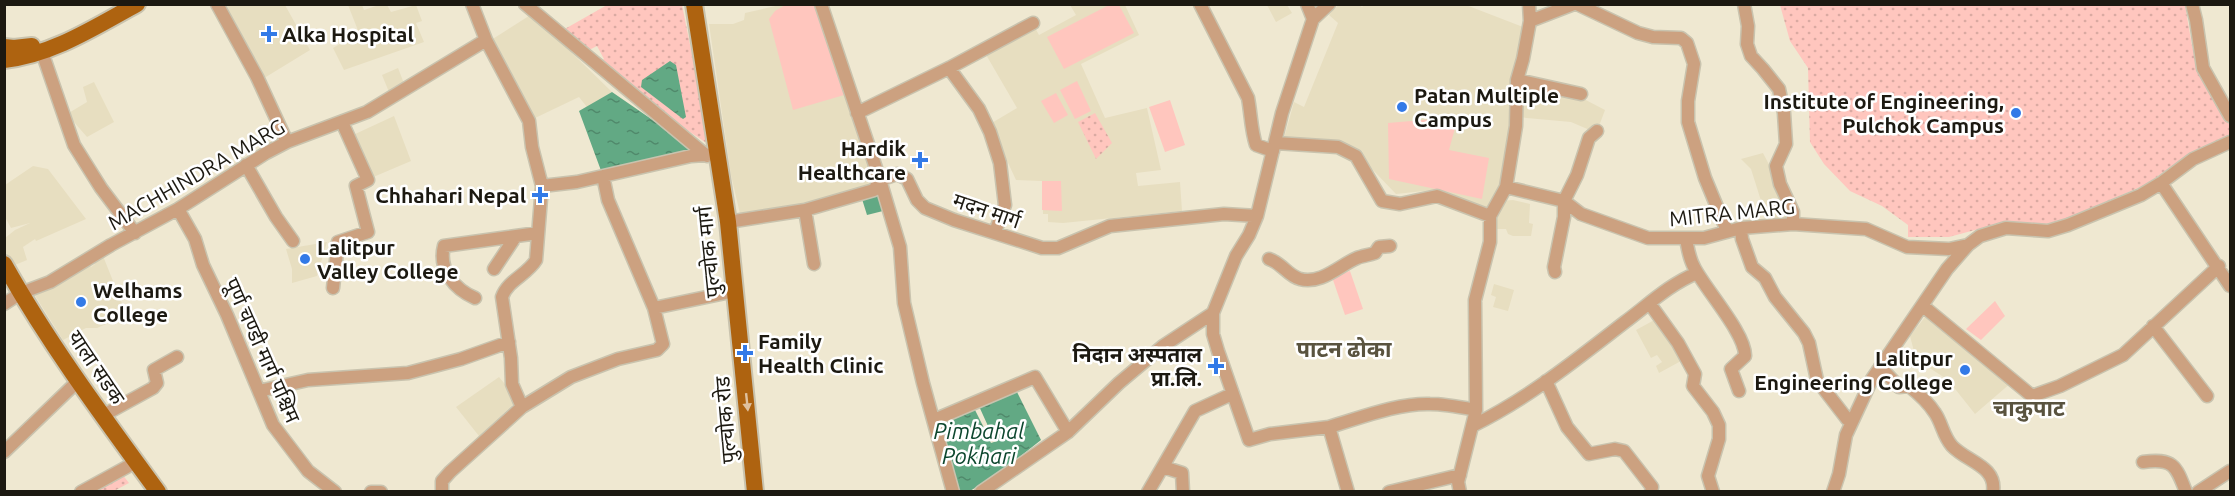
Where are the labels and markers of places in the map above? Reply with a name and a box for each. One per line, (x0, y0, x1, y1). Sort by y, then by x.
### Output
place label: Alka Hospital (282, 22, 414, 46)
marker: Alka Hospital (260, 25, 278, 43)
place label: Patan Multiple Campus (1414, 83, 1559, 131)
place label: Institute of Engineering, Pulchok Campus (1763, 89, 2004, 137)
marker: Patan Multiple Campus (1395, 100, 1409, 114)
marker: Institute of Engineering, Pulchok Campus (2009, 106, 2023, 120)
place label: Hardik Healthcare (798, 136, 906, 184)
marker: Hardik Healthcare (911, 151, 929, 169)
place label: Chhahari Nepal (375, 183, 526, 207)
marker: Chhahari Nepal (531, 186, 549, 204)
place label: Lalitpur Valley College (317, 235, 458, 283)
marker: Lalitpur Valley College (298, 252, 312, 266)
place label: Welhams College (93, 278, 182, 326)
marker: Welhams College (74, 295, 88, 309)
place label: Family Health Clinic (758, 329, 883, 377)
place label: निदान अस्पताल प्रा.लि. (1073, 342, 1202, 390)
marker: Family Health Clinic (736, 344, 754, 362)
place label: Lalitpur Engineering College (1754, 346, 1953, 394)
marker: निदान अस्पताल प्रा.लि. (1207, 357, 1225, 375)
marker: Lalitpur Engineering College (1958, 363, 1972, 377)

